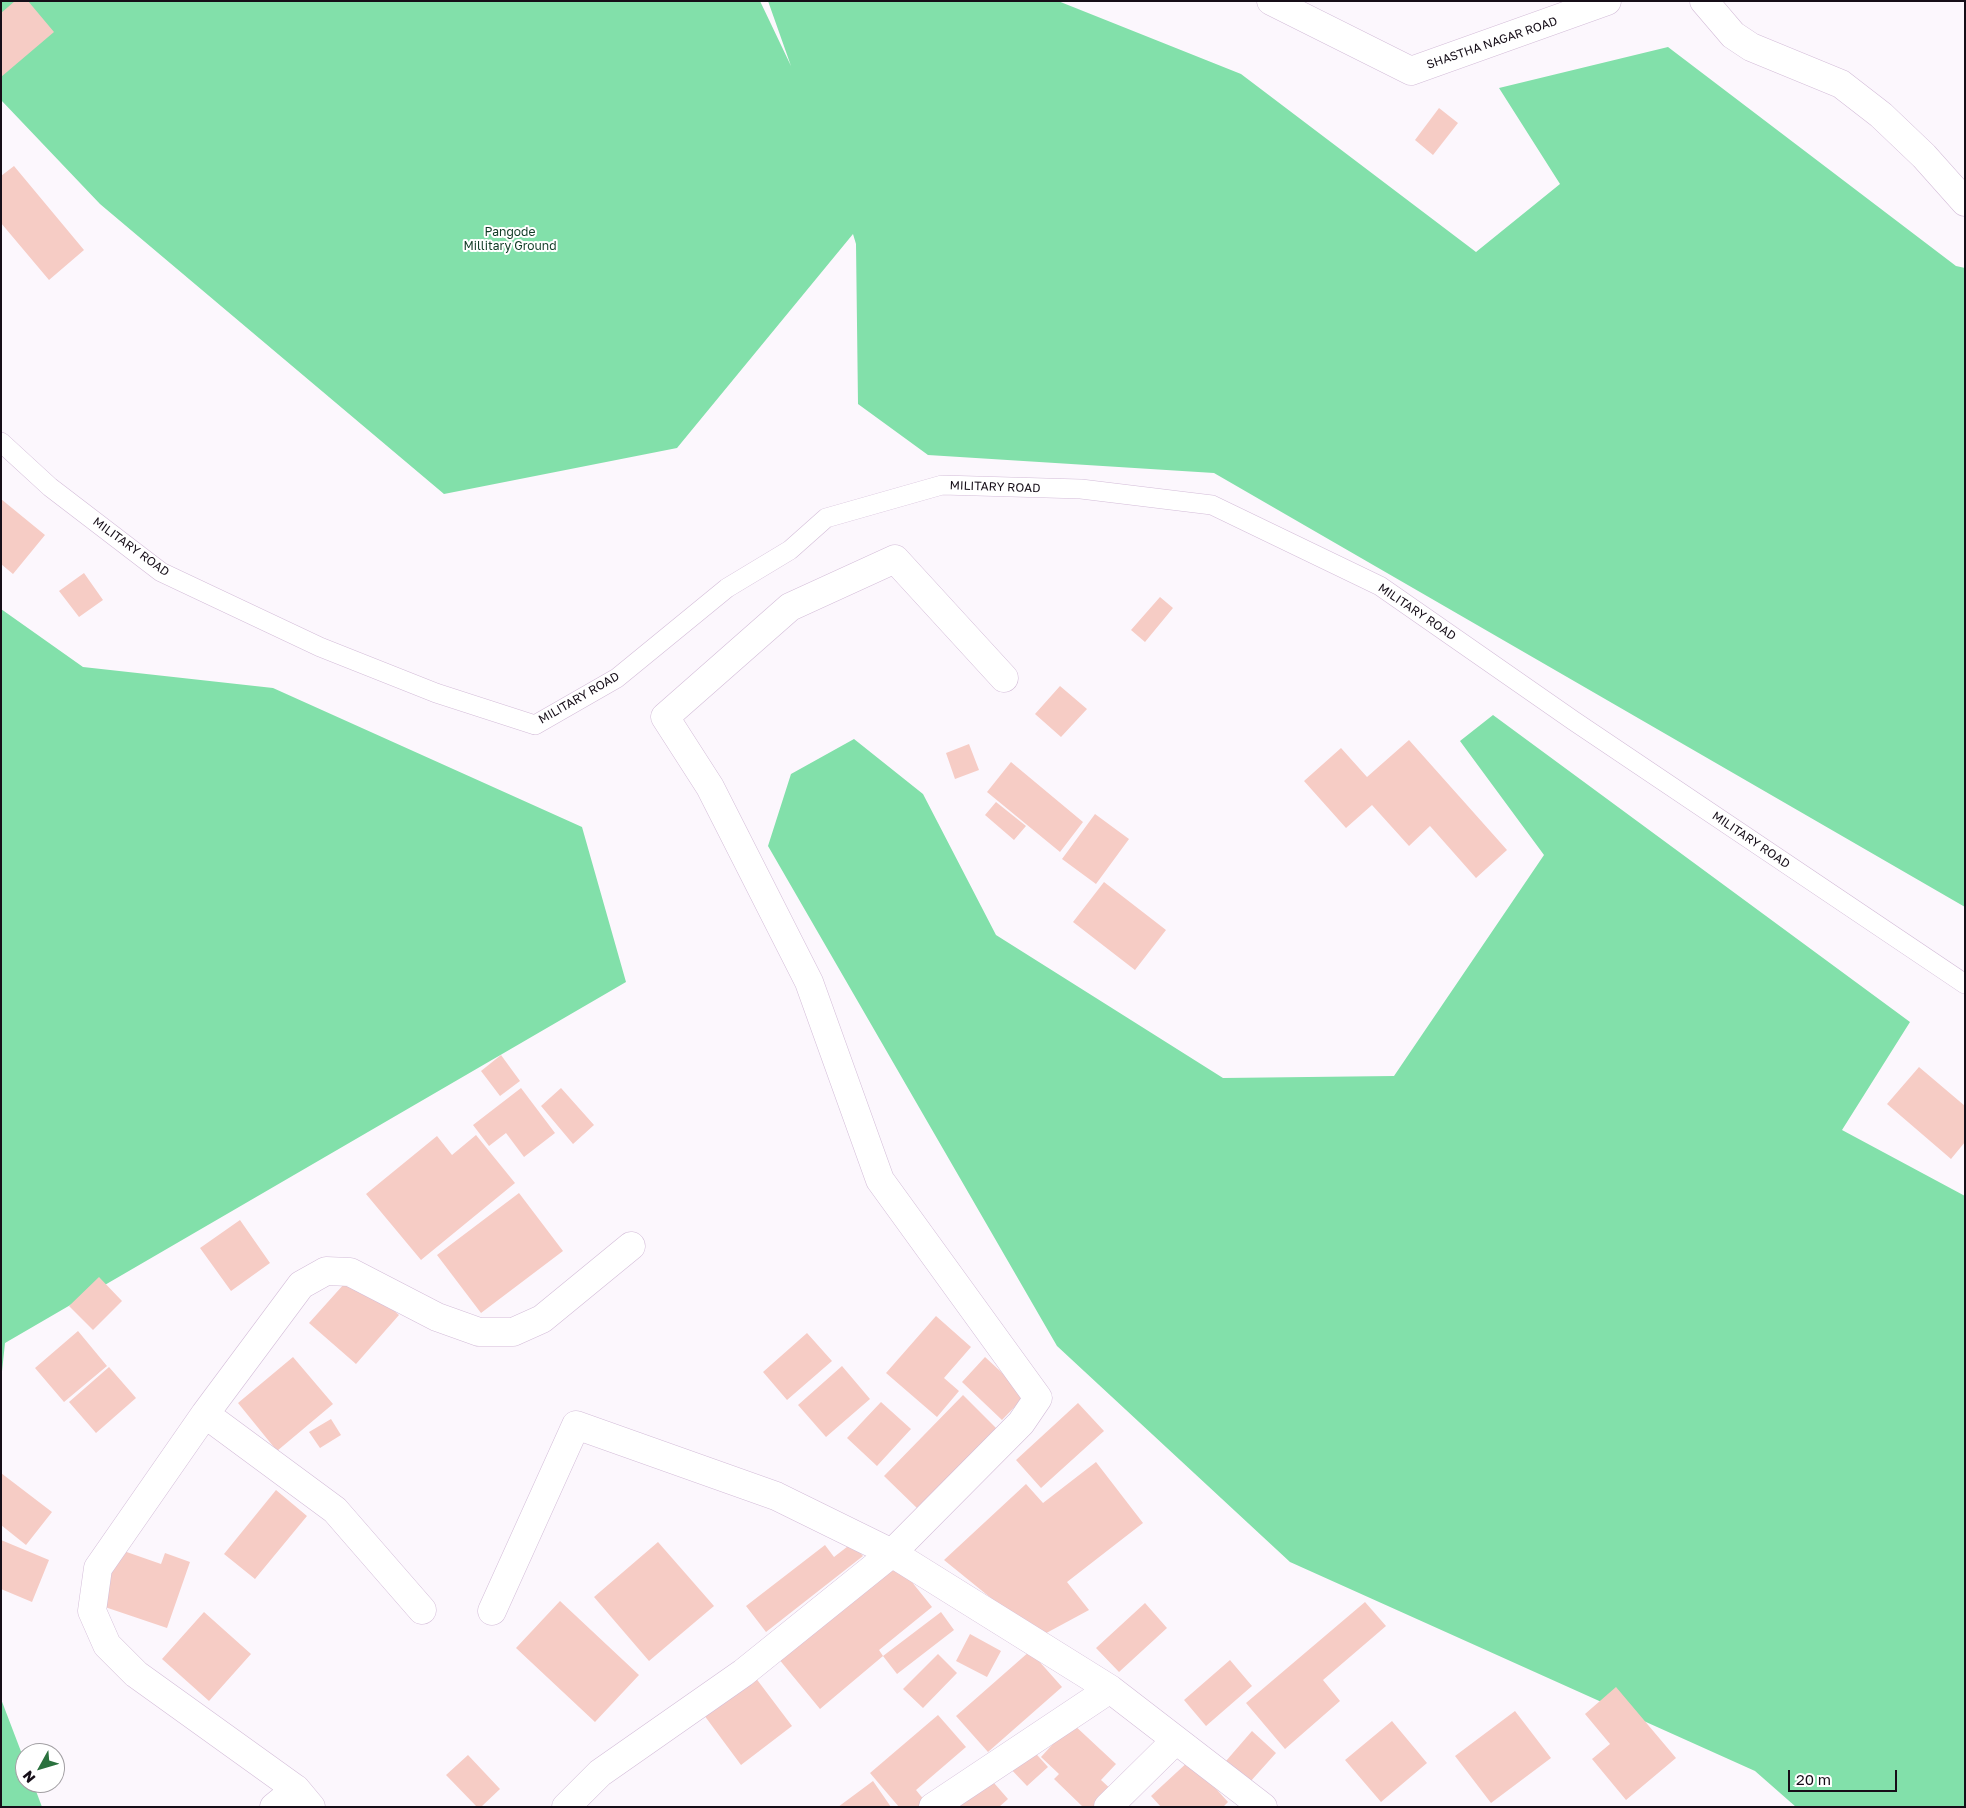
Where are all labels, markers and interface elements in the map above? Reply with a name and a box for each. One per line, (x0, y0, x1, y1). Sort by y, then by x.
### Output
street label: SHASTHA NAGAR ROAD (1425, 14, 1559, 72)
park label: Pangode Millitary Ground (463, 225, 557, 253)
street label: MILITARY ROAD (949, 478, 1041, 496)
street label: MILITARY ROAD (90, 514, 172, 580)
street label: MILITARY ROAD (1375, 581, 1459, 643)
street label: MILITARY ROAD (536, 669, 622, 727)
street label: MILITARY ROAD (1709, 809, 1793, 871)
north arrow (15, 1743, 65, 1793)
scale bar (1791, 1760, 1900, 1792)
text: N (19, 1768, 39, 1787)
text: 20 m (1796, 1770, 1831, 1788)

